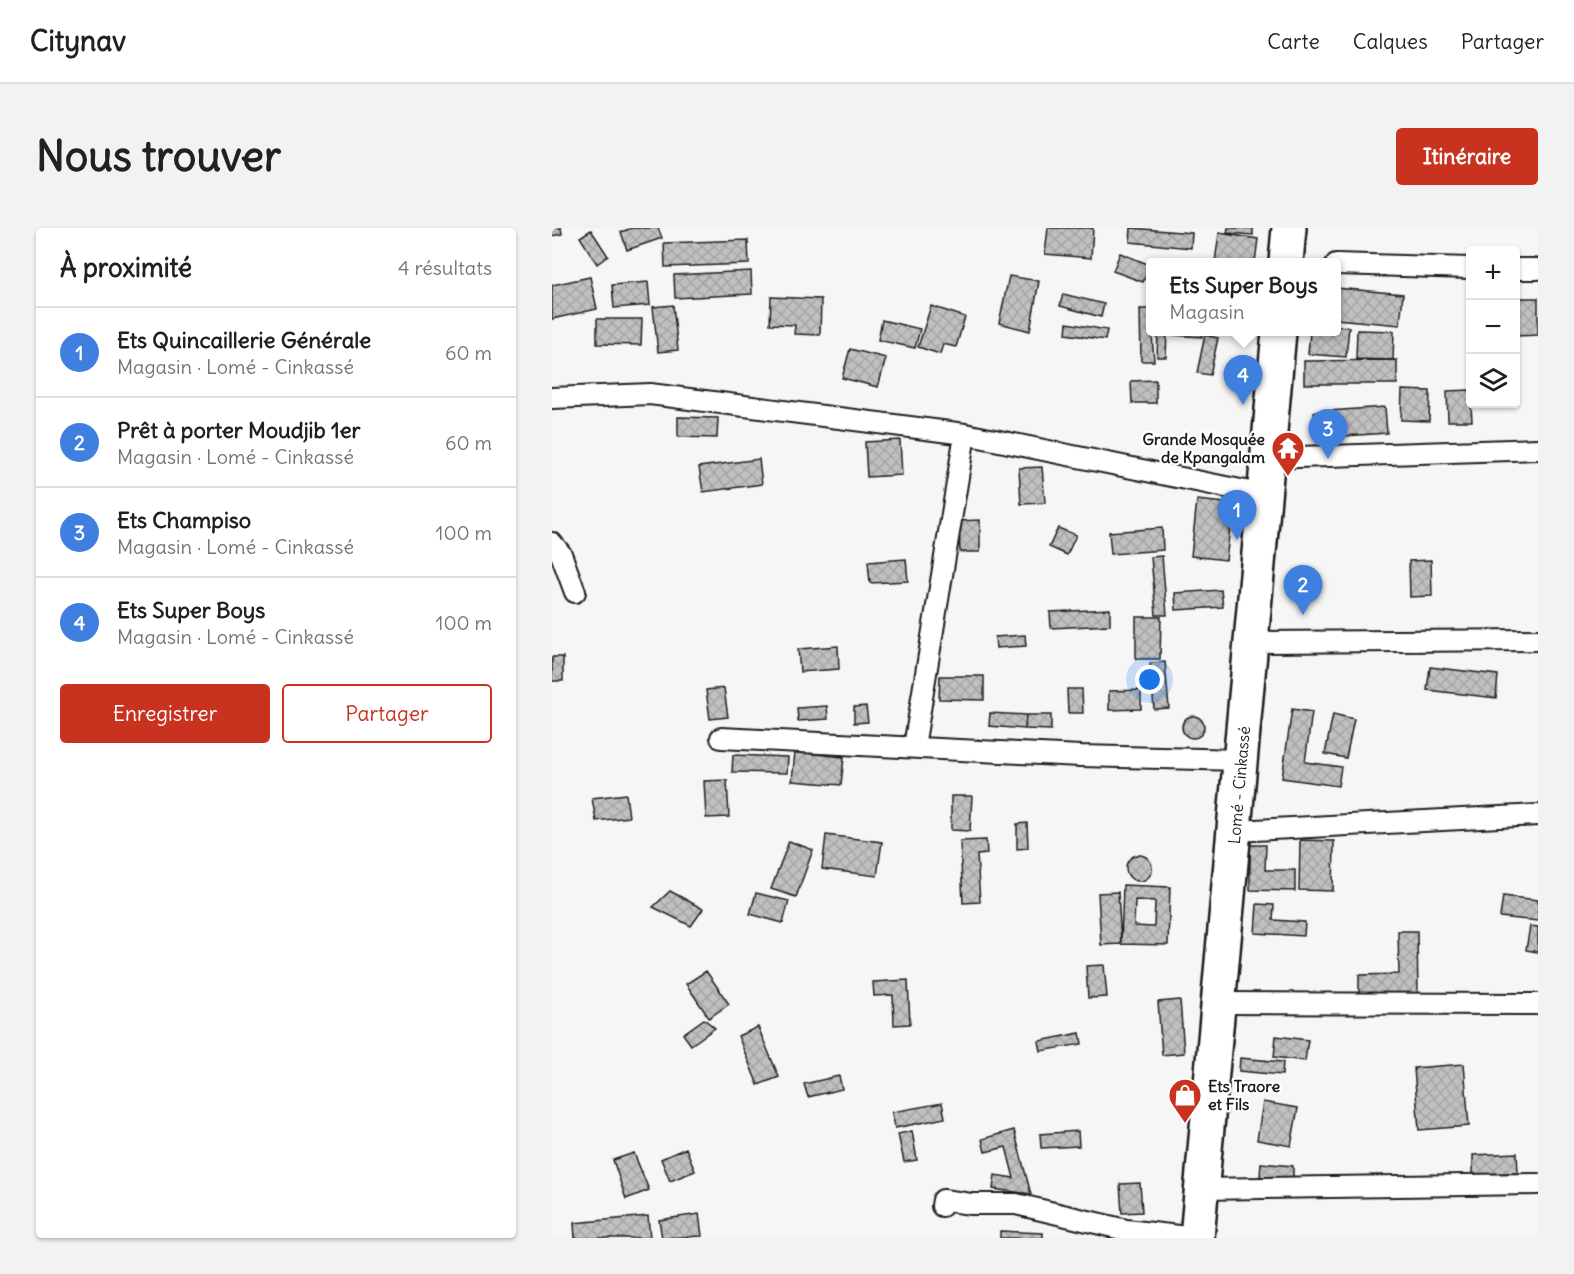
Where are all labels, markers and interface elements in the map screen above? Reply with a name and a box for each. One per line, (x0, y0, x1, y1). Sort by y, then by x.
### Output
text: Citynav (30, 23, 126, 59)
text: Carte (1267, 28, 1320, 55)
text: Calques (1353, 28, 1428, 55)
text: Partager (1461, 28, 1544, 55)
button: Itinéraire (1396, 128, 1538, 185)
text: Nous trouver (36, 130, 281, 182)
map controls (1466, 246, 1520, 408)
button: + (1466, 246, 1520, 300)
text: À proximité (60, 251, 192, 284)
text: 4 résultats (398, 255, 492, 280)
popup (1146, 258, 1341, 336)
text: Ets Super Boys (1169, 271, 1318, 299)
text: Magasin (1169, 299, 1245, 324)
button: − (1466, 300, 1520, 354)
text: Ets Quincaillerie Générale (117, 326, 371, 354)
text: 1 (76, 340, 83, 365)
text: 60 m (445, 340, 492, 365)
text: Magasin · Lomé - Cinkassé (117, 354, 354, 379)
button: layers (1466, 354, 1520, 408)
pin: 4 (1224, 356, 1262, 405)
pin: 3 (1308, 410, 1348, 459)
text: Prêt à porter Moudjib 1er (117, 416, 360, 444)
place label: Grande Mosquée de Kpangalam (1142, 429, 1265, 468)
text: 2 (74, 430, 85, 455)
text: 60 m (445, 430, 492, 455)
temple icon: Grande Mosquée de Kpangalam (1270, 430, 1306, 477)
text: Magasin · Lomé - Cinkassé (117, 444, 354, 469)
pin: 1 (1218, 490, 1256, 540)
text: Ets Champiso (117, 506, 251, 534)
text: 3 (74, 520, 85, 545)
text: 100 m (435, 520, 492, 545)
text: Magasin · Lomé - Cinkassé (117, 534, 354, 559)
pin: 2 (1284, 566, 1323, 615)
text: Ets Super Boys (117, 596, 265, 624)
text: 4 (74, 610, 85, 635)
text: 100 m (435, 610, 492, 635)
text: Magasin · Lomé - Cinkassé (117, 624, 354, 649)
your location (1135, 665, 1164, 694)
button: Enregistrer (60, 684, 270, 743)
button: Partager (282, 684, 492, 743)
street label: Lomé - Cinkassé (1224, 725, 1254, 845)
place label: Ets Traore et Fils (1208, 1076, 1280, 1114)
shop icon: Ets Traore et Fils (1167, 1077, 1203, 1124)

